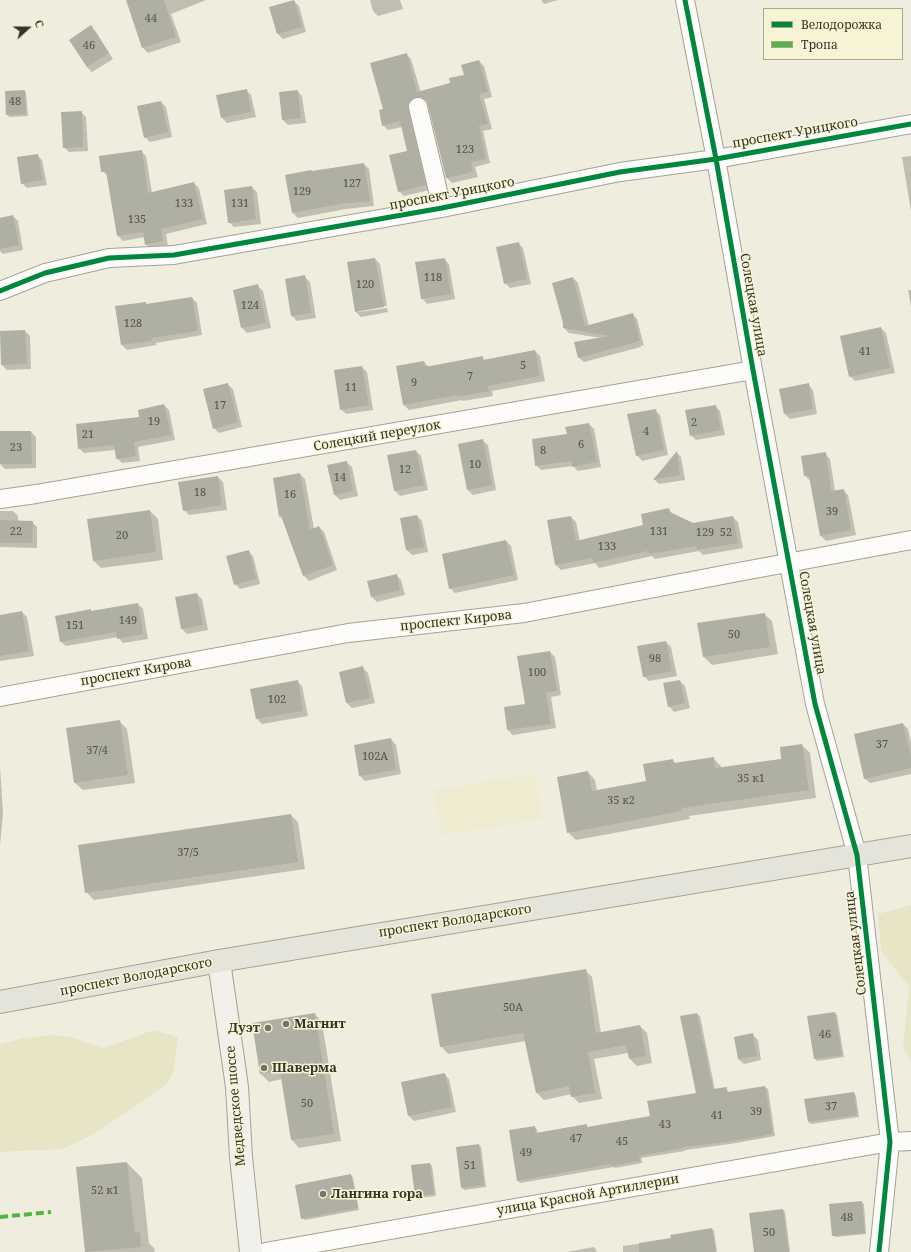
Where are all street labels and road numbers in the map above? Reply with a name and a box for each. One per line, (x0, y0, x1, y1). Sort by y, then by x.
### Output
street label: проспект Урицкого (731, 114, 859, 152)
street label: проспект Урицкого (388, 174, 516, 214)
street label: Солецкая улица (736, 252, 770, 358)
street label: Солецкий переулок (312, 417, 442, 455)
street label: Солецкая улица (795, 570, 829, 676)
street label: проспект Кирова (399, 607, 513, 635)
street label: проспект Кирова (79, 655, 193, 689)
street label: Солецкая улица (842, 890, 870, 996)
street label: проспект Володарского (377, 901, 533, 941)
street label: проспект Володарского (59, 955, 213, 999)
street label: Медведское шоссе (223, 1045, 249, 1167)
street label: улица Красной Артиллерии (496, 1171, 680, 1219)

